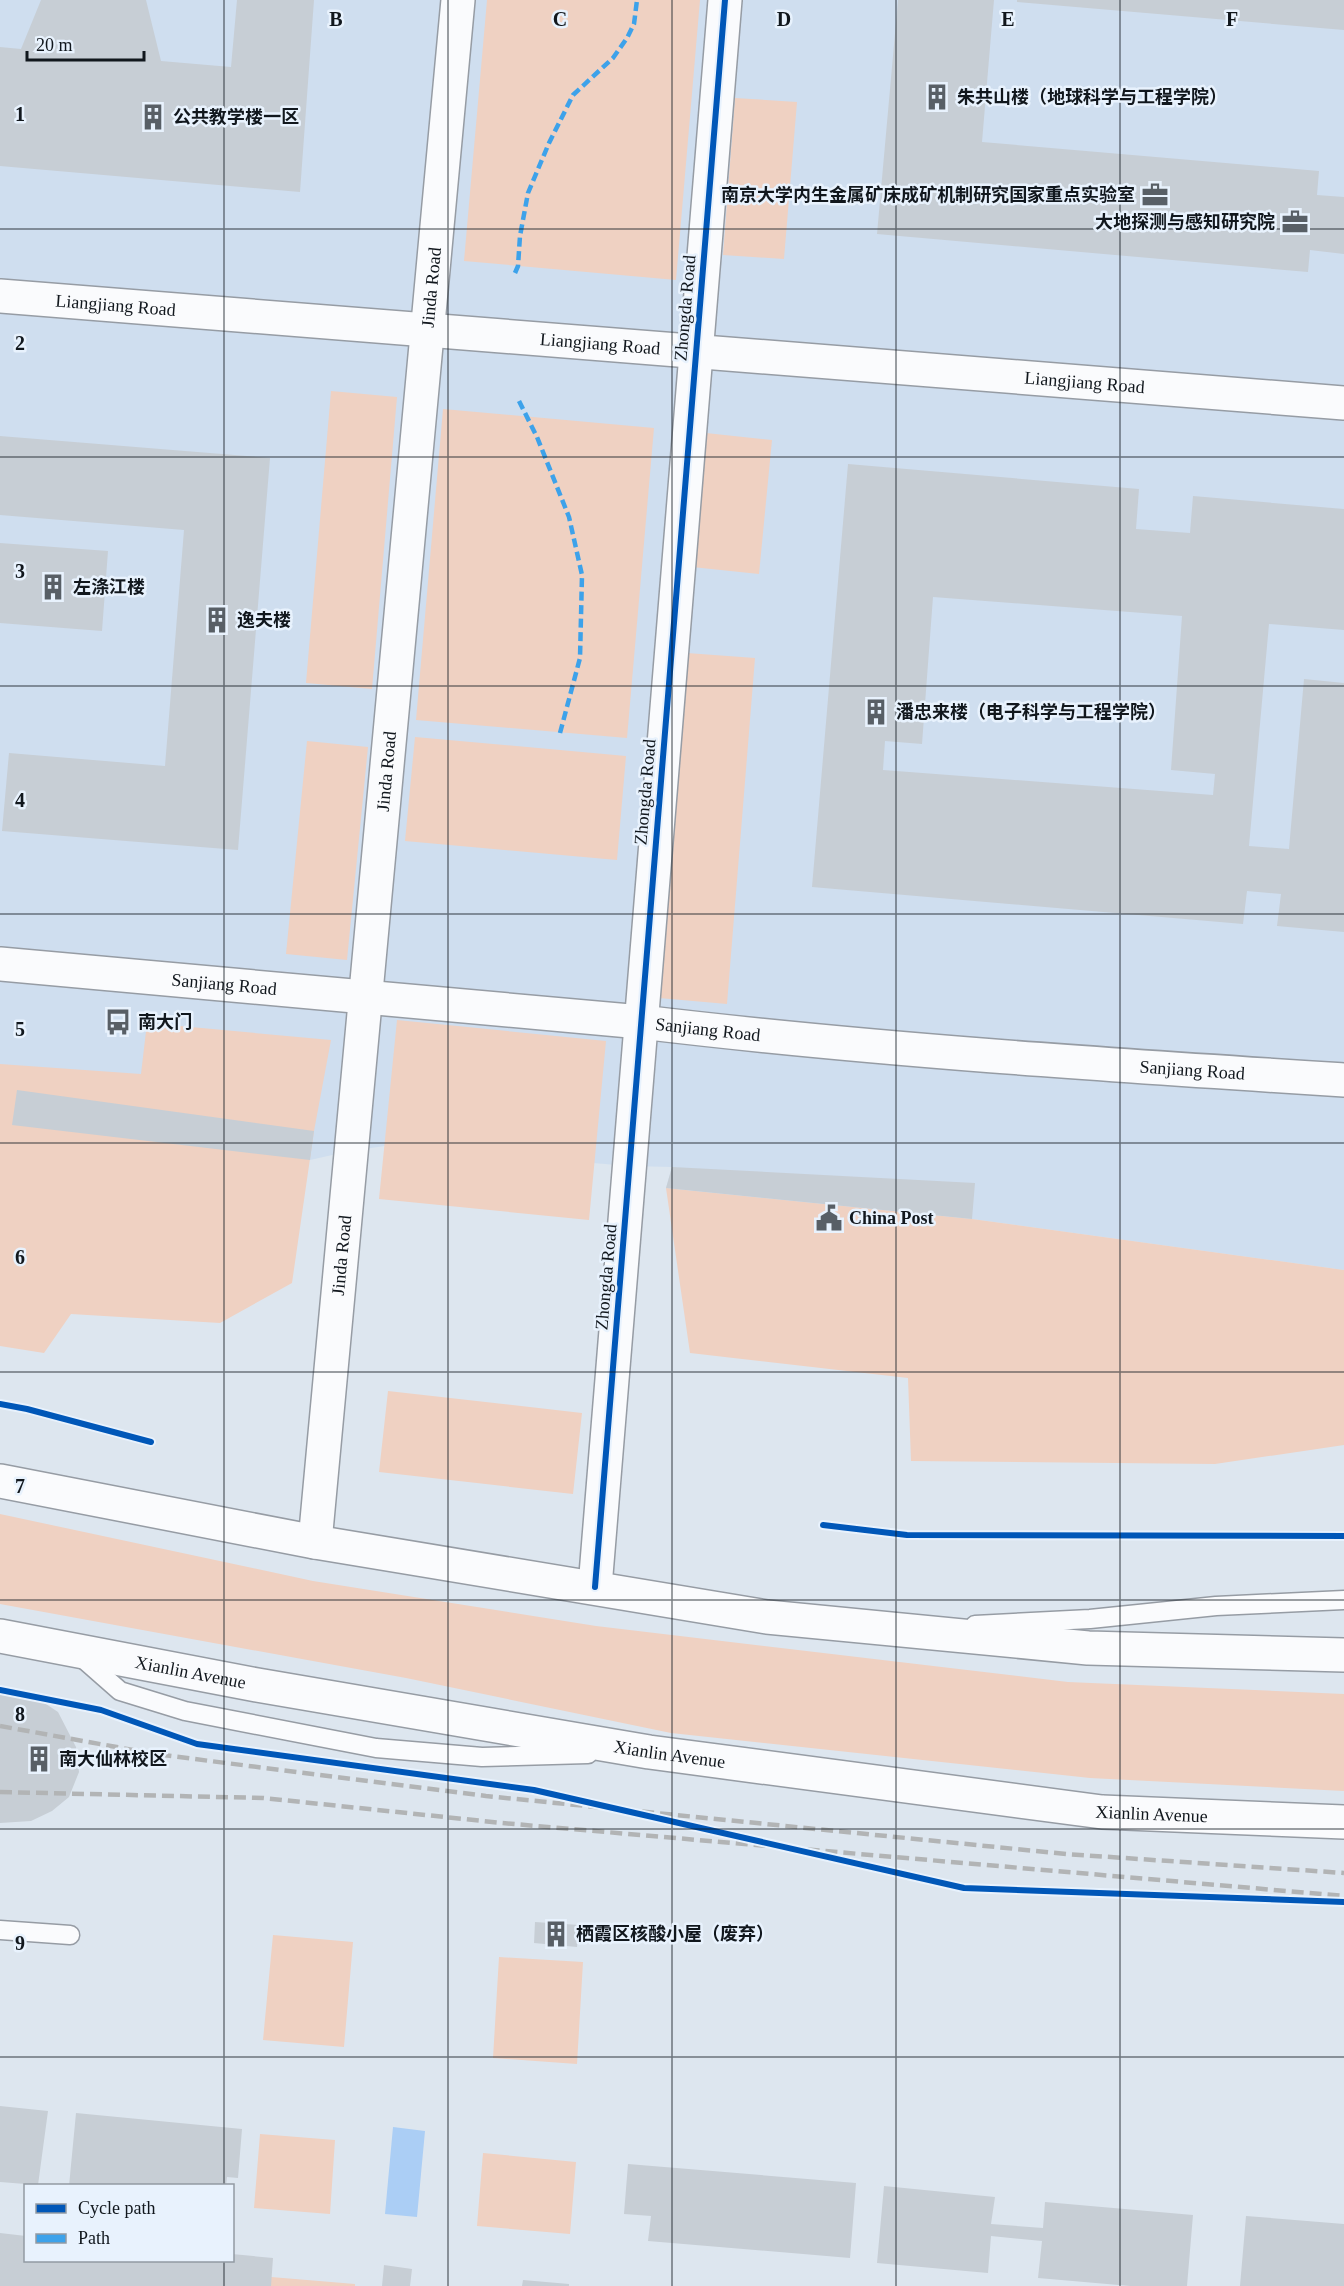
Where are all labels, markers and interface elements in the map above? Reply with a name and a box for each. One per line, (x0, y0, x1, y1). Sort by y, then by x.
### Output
text: B (329, 8, 343, 30)
text: C (553, 8, 567, 30)
text: D (777, 8, 791, 30)
text: E (1001, 8, 1015, 30)
text: F (1226, 8, 1238, 30)
scale bar (27, 24, 144, 62)
text: 20 m (36, 35, 73, 55)
building icon: 朱共山楼（地球科学与工程学院） (922, 82, 952, 112)
place label: 朱共山楼（地球科学与工程学院） (957, 87, 1227, 107)
building icon: 公共教学楼一区 (138, 102, 168, 132)
text: 1 (15, 103, 25, 125)
place label: 公共教学楼一区 (173, 107, 299, 127)
office icon: 南京大学内生金属矿床成矿机制研究国家重点实验室 (1140, 180, 1170, 210)
place label: 南京大学内生金属矿床成矿机制研究国家重点实验室 (721, 185, 1135, 205)
office icon: 大地探测与感知研究院 (1280, 207, 1310, 237)
place label: 大地探测与感知研究院 (1095, 212, 1275, 232)
street label: Jinda Road (418, 246, 445, 328)
street label: Zhongda Road (670, 254, 700, 362)
street label: Liangjiang Road (55, 290, 177, 320)
street label: Liangjiang Road (539, 329, 661, 359)
text: 2 (15, 332, 25, 354)
street label: Liangjiang Road (1024, 368, 1145, 397)
text: 3 (15, 560, 25, 582)
building icon: 左涤江楼 (38, 572, 68, 602)
place label: 左涤江楼 (73, 577, 145, 597)
building icon: 逸夫楼 (202, 605, 232, 635)
place label: 逸夫楼 (237, 610, 291, 630)
building icon: 潘忠来楼（电子科学与工程学院） (861, 697, 891, 727)
place label: 潘忠来楼（电子科学与工程学院） (896, 702, 1166, 722)
street label: Jinda Road (373, 730, 400, 812)
street label: Zhongda Road (630, 738, 660, 846)
text: 4 (15, 789, 25, 811)
street label: Sanjiang Road (171, 970, 278, 999)
bus stop icon: 南大门 (103, 1007, 133, 1037)
place label: 南大门 (138, 1012, 192, 1032)
street label: Sanjiang Road (654, 1014, 761, 1045)
text: 5 (15, 1018, 25, 1040)
street label: Sanjiang Road (1139, 1057, 1246, 1084)
public building icon: China Post (814, 1203, 844, 1233)
place label: China Post (849, 1208, 934, 1228)
street label: Jinda Road (328, 1214, 355, 1296)
street label: Zhongda Road (591, 1223, 621, 1331)
text: 6 (15, 1246, 25, 1268)
text: 7 (15, 1475, 25, 1497)
street label: Xianlin Avenue (134, 1652, 248, 1693)
text: 8 (15, 1703, 25, 1725)
street label: Xianlin Avenue (612, 1736, 726, 1772)
building icon: 南大仙林校区 (24, 1744, 54, 1774)
place label: 南大仙林校区 (59, 1749, 167, 1769)
street label: Xianlin Avenue (1095, 1802, 1208, 1826)
building icon: 栖霞区核酸小屋（废弃） (541, 1919, 571, 1949)
place label: 栖霞区核酸小屋（废弃） (576, 1924, 774, 1944)
text: 9 (15, 1932, 25, 1954)
legend (24, 2184, 234, 2262)
text: Cycle path (78, 2198, 155, 2218)
text: Path (78, 2228, 110, 2248)

